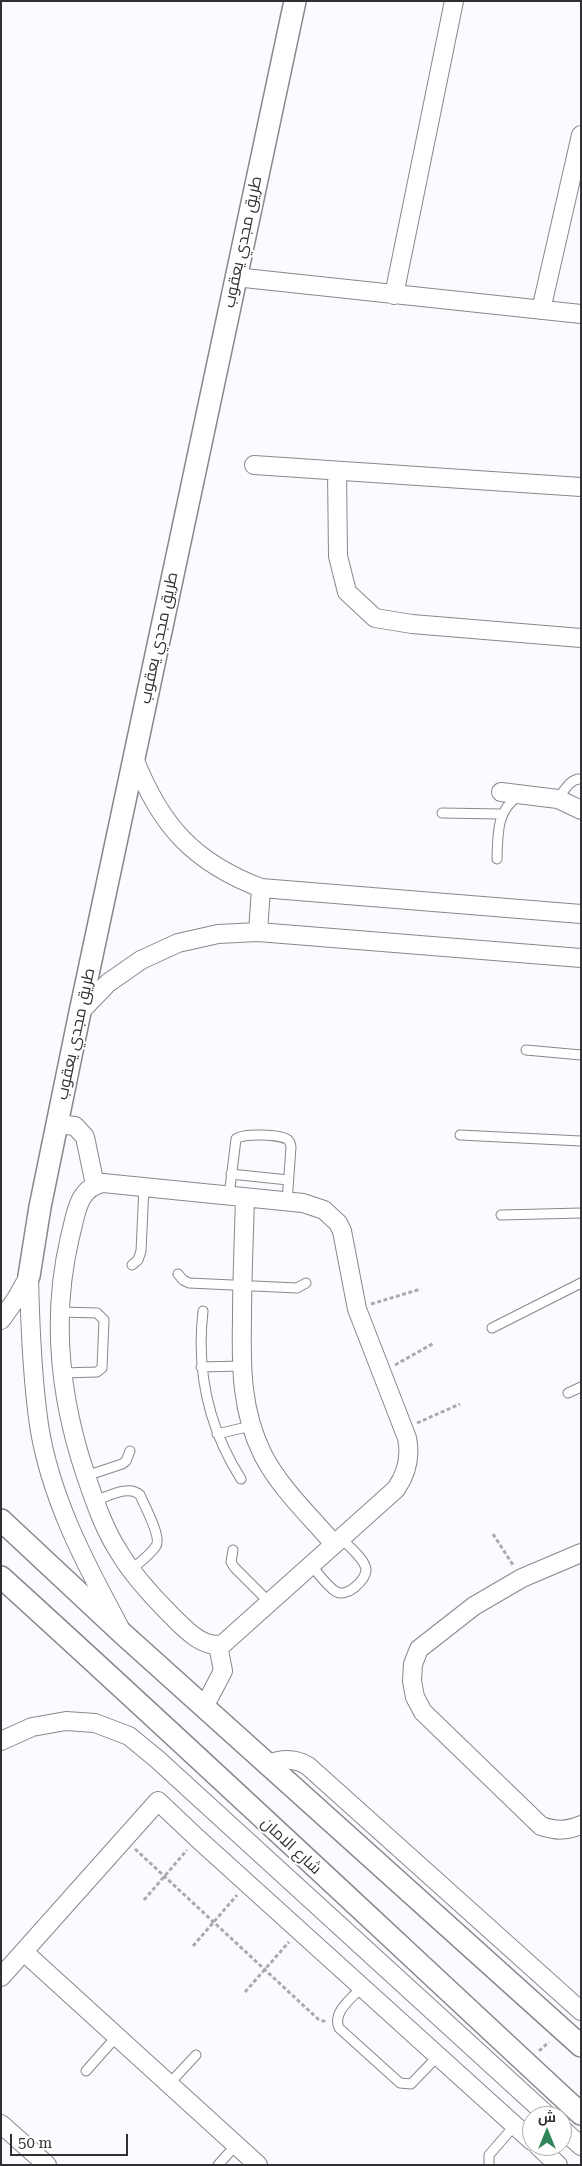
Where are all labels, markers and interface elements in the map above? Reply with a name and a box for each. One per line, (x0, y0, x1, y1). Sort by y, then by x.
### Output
street label: طريق مجدي يعقوب (220, 174, 266, 310)
street label: طريق مجدي يعقوب (136, 570, 182, 706)
street label: طريق مجدي يعقوب (53, 966, 99, 1102)
street label: شارع الامان (257, 1813, 325, 1879)
north arrow (522, 2106, 572, 2156)
text: ش (538, 2109, 556, 2125)
scale bar (12, 2124, 130, 2156)
text: 50 m (18, 2134, 52, 2152)

